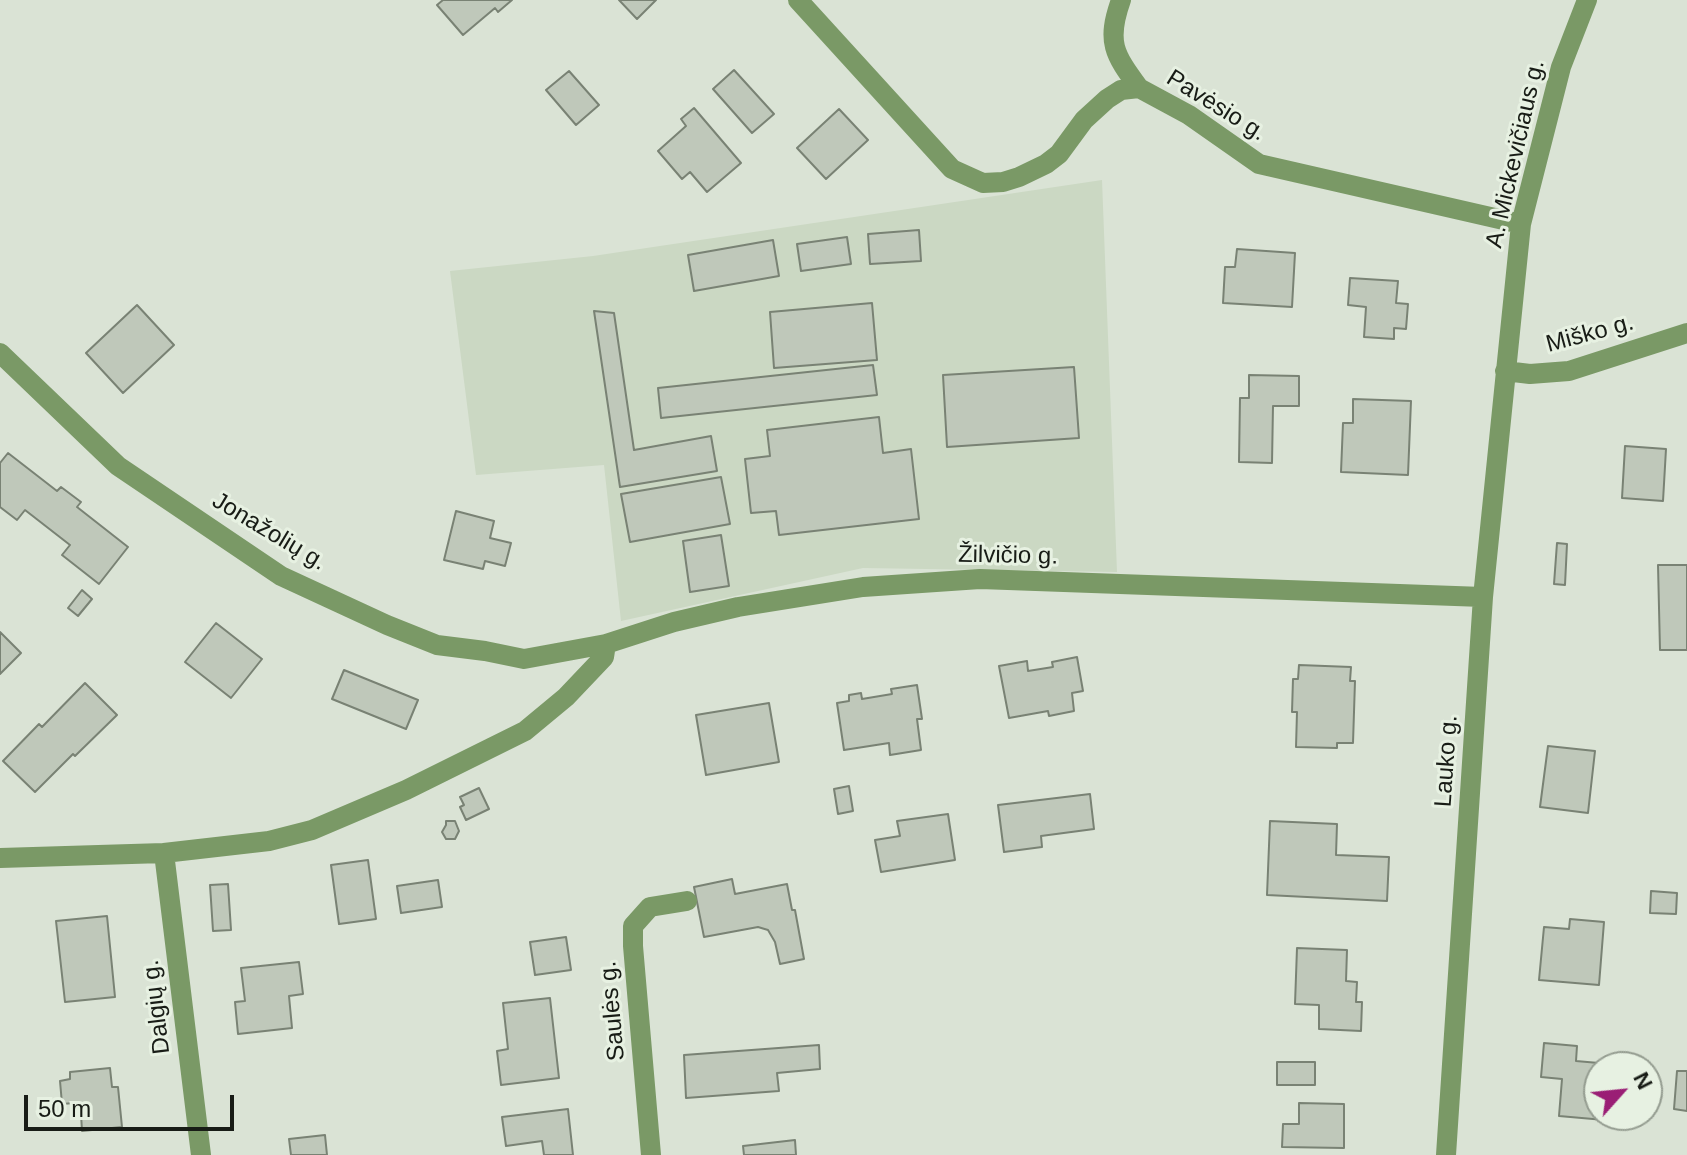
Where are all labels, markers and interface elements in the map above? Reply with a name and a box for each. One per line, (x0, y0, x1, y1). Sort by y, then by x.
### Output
street label: A. Mickevičiaus g. (1480, 57, 1552, 251)
street label: Pavėsio g. (1161, 64, 1271, 148)
street label: Miško g. (1543, 309, 1637, 359)
street label: Jonažolių g. (207, 487, 331, 577)
street label: Žilvičio g. (958, 541, 1058, 571)
street label: Lauko g. (1429, 714, 1465, 808)
street label: Dalgių g. (137, 958, 177, 1056)
street label: Saulės g. (594, 960, 632, 1062)
north arrow (1583, 1051, 1663, 1131)
text: N (1628, 1068, 1658, 1094)
scale bar (28, 1079, 238, 1129)
text: 50 m (38, 1095, 91, 1122)

